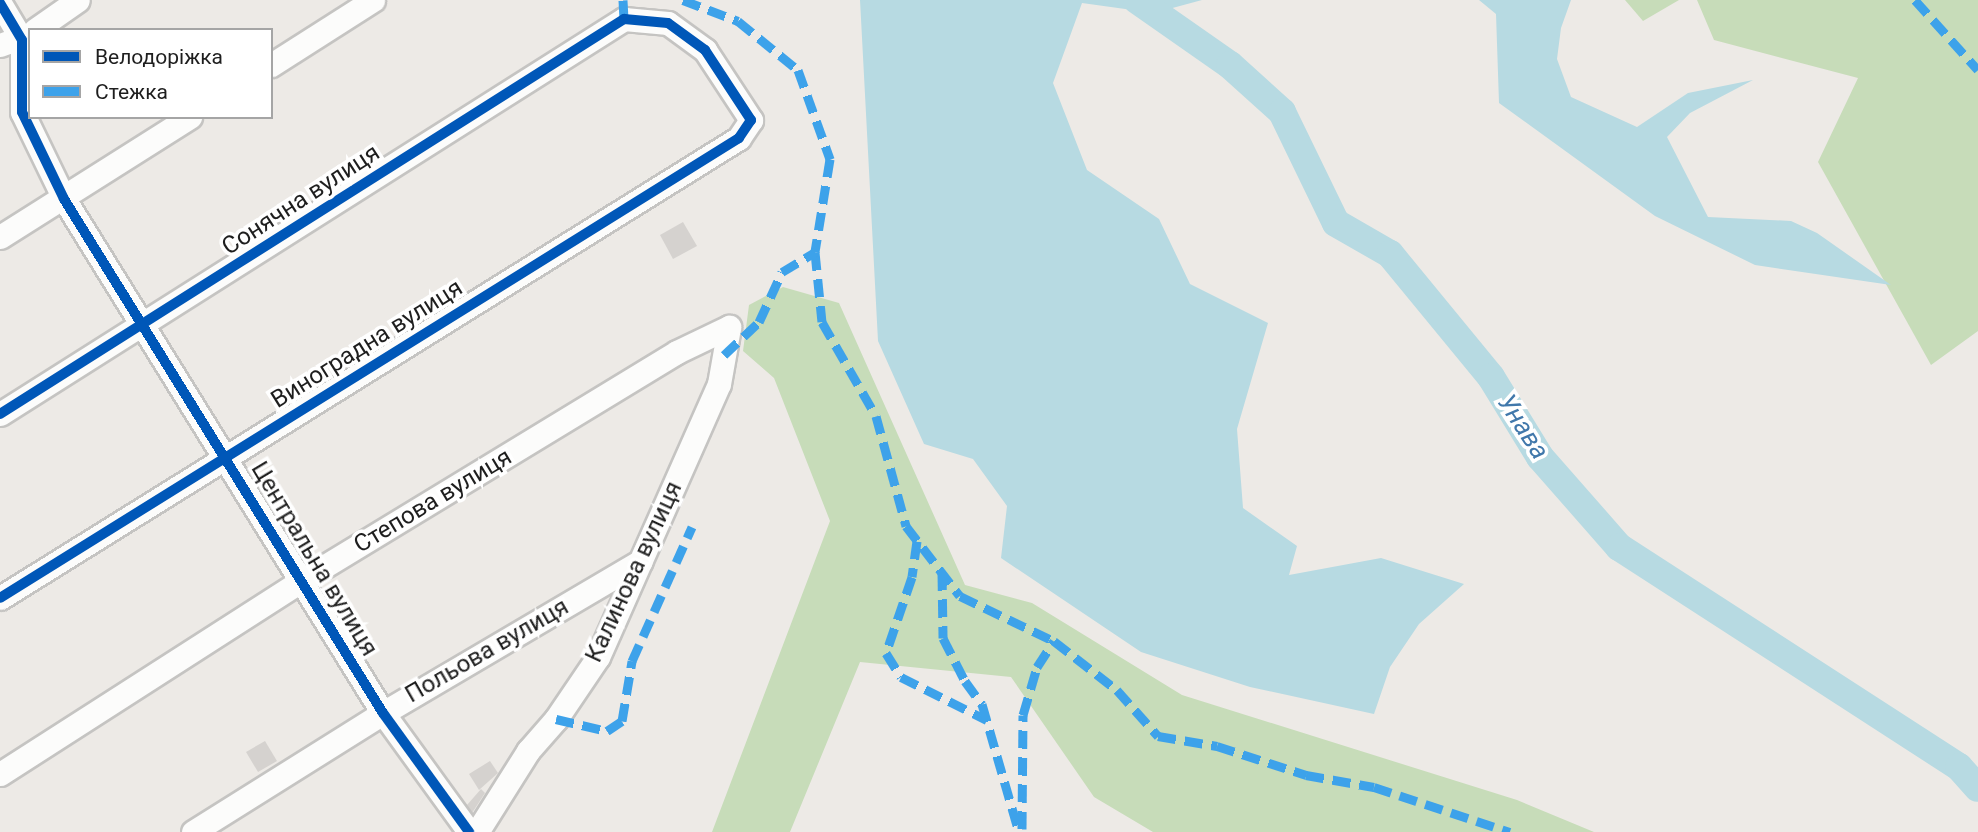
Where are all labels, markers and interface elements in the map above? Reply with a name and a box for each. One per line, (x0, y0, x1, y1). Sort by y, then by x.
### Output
legend (28, 28, 273, 119)
text: Велодоріжка (95, 45, 223, 69)
text: Стежка (95, 80, 168, 104)
street label: Сонячна вулиця (217, 138, 385, 262)
street label: Виноградна вулиця (266, 273, 468, 415)
water label: Унава (1491, 389, 1555, 465)
street label: Степова вулиця (349, 443, 517, 559)
street label: Центральна вулиця (245, 457, 383, 661)
street label: Калинова вулиця (579, 477, 689, 667)
street label: Польова вулиця (400, 593, 574, 709)

